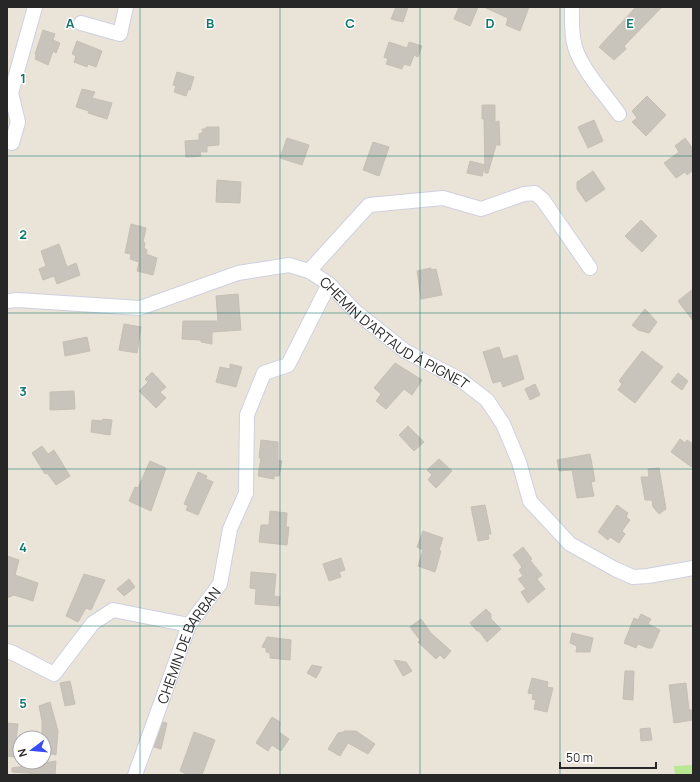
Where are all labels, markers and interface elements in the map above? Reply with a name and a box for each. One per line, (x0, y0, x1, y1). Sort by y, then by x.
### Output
text: A (66, 14, 75, 32)
text: B (206, 14, 214, 32)
text: C (345, 14, 355, 32)
text: D (485, 14, 495, 32)
text: E (626, 14, 634, 32)
text: 1 (20, 69, 26, 87)
text: 2 (19, 225, 27, 243)
street label: CHEMIN D'ARTAUD À PIGNET (317, 271, 474, 393)
text: 3 (19, 382, 27, 400)
text: 4 (19, 538, 27, 556)
street label: CHEMIN DE BARBAN (152, 583, 224, 706)
text: 5 (19, 694, 27, 712)
north arrow (12, 730, 52, 770)
scale bar (560, 744, 656, 770)
text: N (14, 747, 30, 759)
text: 50 m (566, 749, 593, 766)

